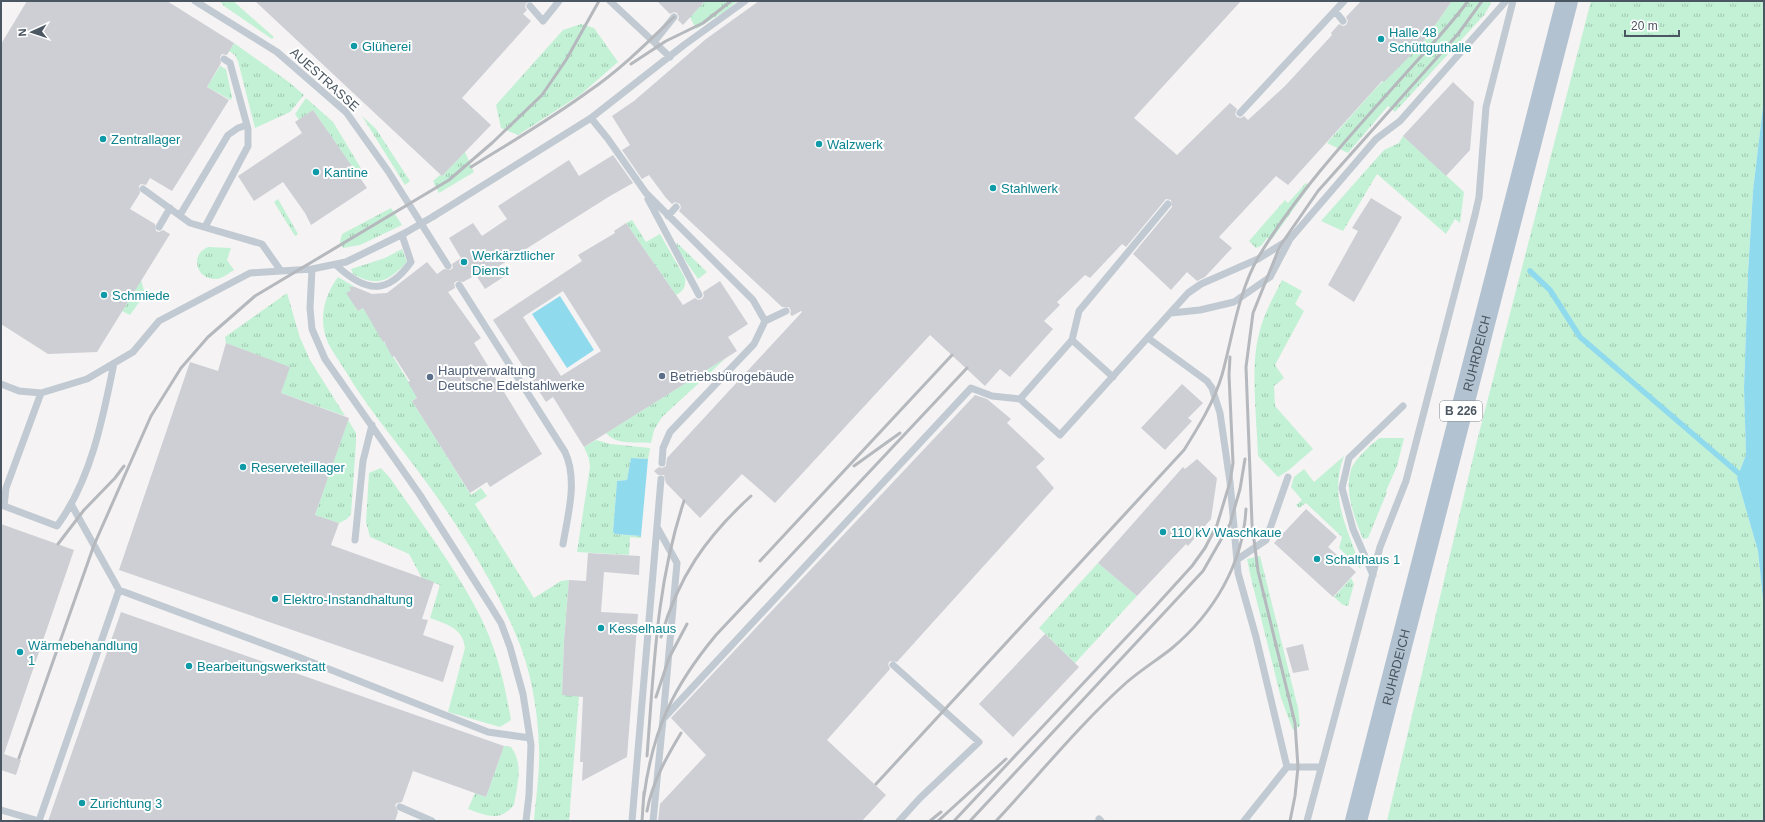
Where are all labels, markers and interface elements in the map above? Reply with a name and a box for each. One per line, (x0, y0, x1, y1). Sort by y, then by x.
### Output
north arrow (12, 12, 52, 52)
scale bar (1625, 12, 1679, 38)
text: 20 m (1631, 19, 1658, 33)
place label: Halle 48 Schüttguthalle (1389, 25, 1471, 55)
text: N (16, 28, 28, 37)
marker: Halle 48 Schüttguthalle (1376, 34, 1386, 44)
place label: Glüherei (362, 39, 411, 54)
marker: Glüherei (349, 41, 359, 51)
street label: AUESTRASSE (287, 45, 362, 114)
place label: Zentrallager (111, 132, 181, 147)
marker: Zentrallager (98, 134, 108, 144)
place label: Walzwerk (827, 137, 883, 152)
marker: Walzwerk (814, 139, 824, 149)
place label: Kantine (324, 165, 368, 180)
marker: Kantine (311, 167, 321, 177)
place label: Stahlwerk (1001, 181, 1059, 196)
marker: Stahlwerk (988, 183, 998, 193)
place label: Werkärztlicher Dienst (472, 248, 556, 278)
marker: Werkärztlicher Dienst (459, 257, 469, 267)
place label: Schmiede (112, 288, 170, 303)
marker: Schmiede (99, 290, 109, 300)
street label: RUHRDEICH (1460, 314, 1494, 393)
place label: Hauptverwaltung Deutsche Edelstahlwerke (438, 363, 585, 393)
place label: Betriebsbürogebäude (670, 369, 794, 384)
marker: Betriebsbürogebäude (657, 371, 667, 381)
marker: Hauptverwaltung Deutsche Edelstahlwerke (425, 372, 435, 382)
road number: B 226 (1440, 401, 1482, 421)
place label: Reserveteillager (251, 460, 346, 475)
marker: Reserveteillager (238, 462, 248, 472)
place label: 110 kV Waschkaue (1171, 525, 1282, 540)
marker: 110 kV Waschkaue (1158, 527, 1168, 537)
place label: Schalthaus 1 (1325, 552, 1400, 567)
marker: Schalthaus 1 (1312, 554, 1322, 564)
place label: Elektro-Instandhaltung (283, 592, 413, 607)
marker: Elektro-Instandhaltung (270, 594, 280, 604)
place label: Kesselhaus (609, 621, 677, 636)
marker: Kesselhaus (596, 623, 606, 633)
street label: RUHRDEICH (1379, 627, 1413, 707)
place label: Wärmebehandlung 1 (28, 638, 138, 668)
marker: Wärmebehandlung 1 (15, 647, 25, 657)
place label: Bearbeitungswerkstatt (197, 659, 326, 674)
marker: Bearbeitungswerkstatt (184, 661, 194, 671)
place label: Zurichtung 3 (90, 796, 162, 811)
marker: Zurichtung 3 (77, 798, 87, 808)

